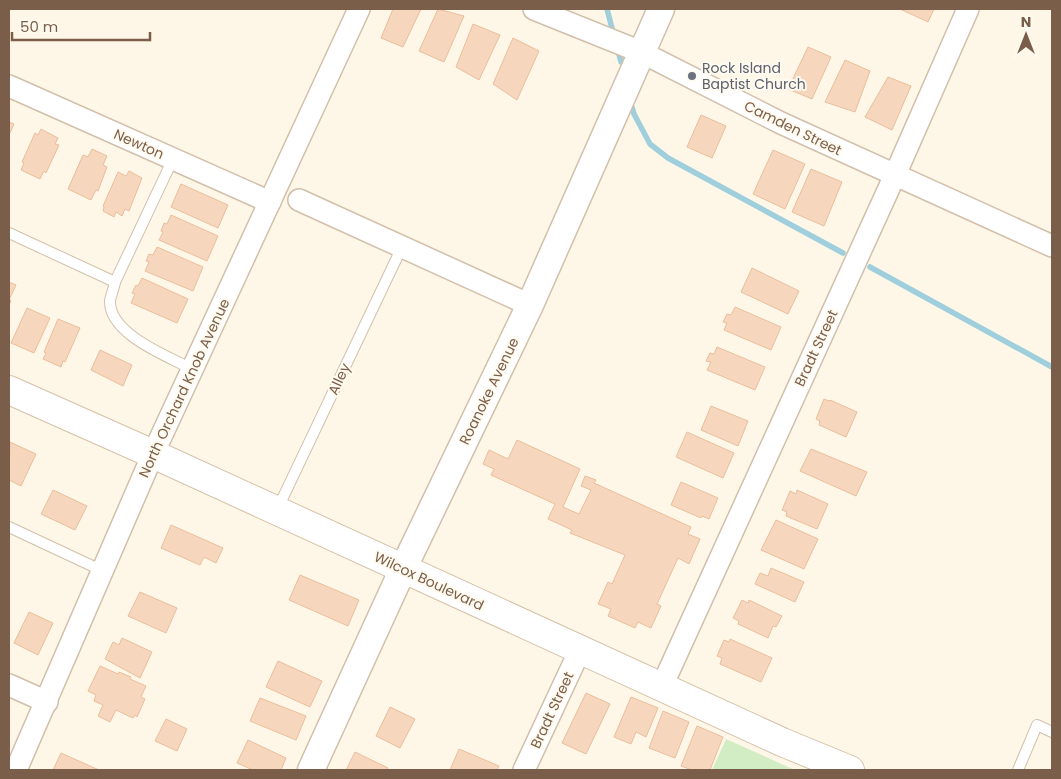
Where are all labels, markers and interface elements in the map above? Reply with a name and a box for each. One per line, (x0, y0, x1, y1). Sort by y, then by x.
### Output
scale bar (12, 10, 150, 42)
north arrow (1001, 10, 1051, 60)
text: N (1021, 12, 1031, 32)
text: 50 m (20, 16, 58, 37)
place label: Rock Island Baptist Church (702, 58, 806, 94)
marker: Rock Island Baptist Church (686, 70, 698, 82)
street label: Camden Street (741, 96, 845, 160)
street label: Newton (111, 124, 167, 164)
street label: North Orchard Knob Avenue (134, 295, 235, 481)
street label: Bradt Street (789, 306, 843, 390)
street label: Roanoke Avenue (454, 334, 524, 448)
street label: Alley (323, 360, 355, 398)
street label: Wilcox Boulevard (371, 547, 487, 615)
street label: Bradt Street (525, 668, 579, 752)

